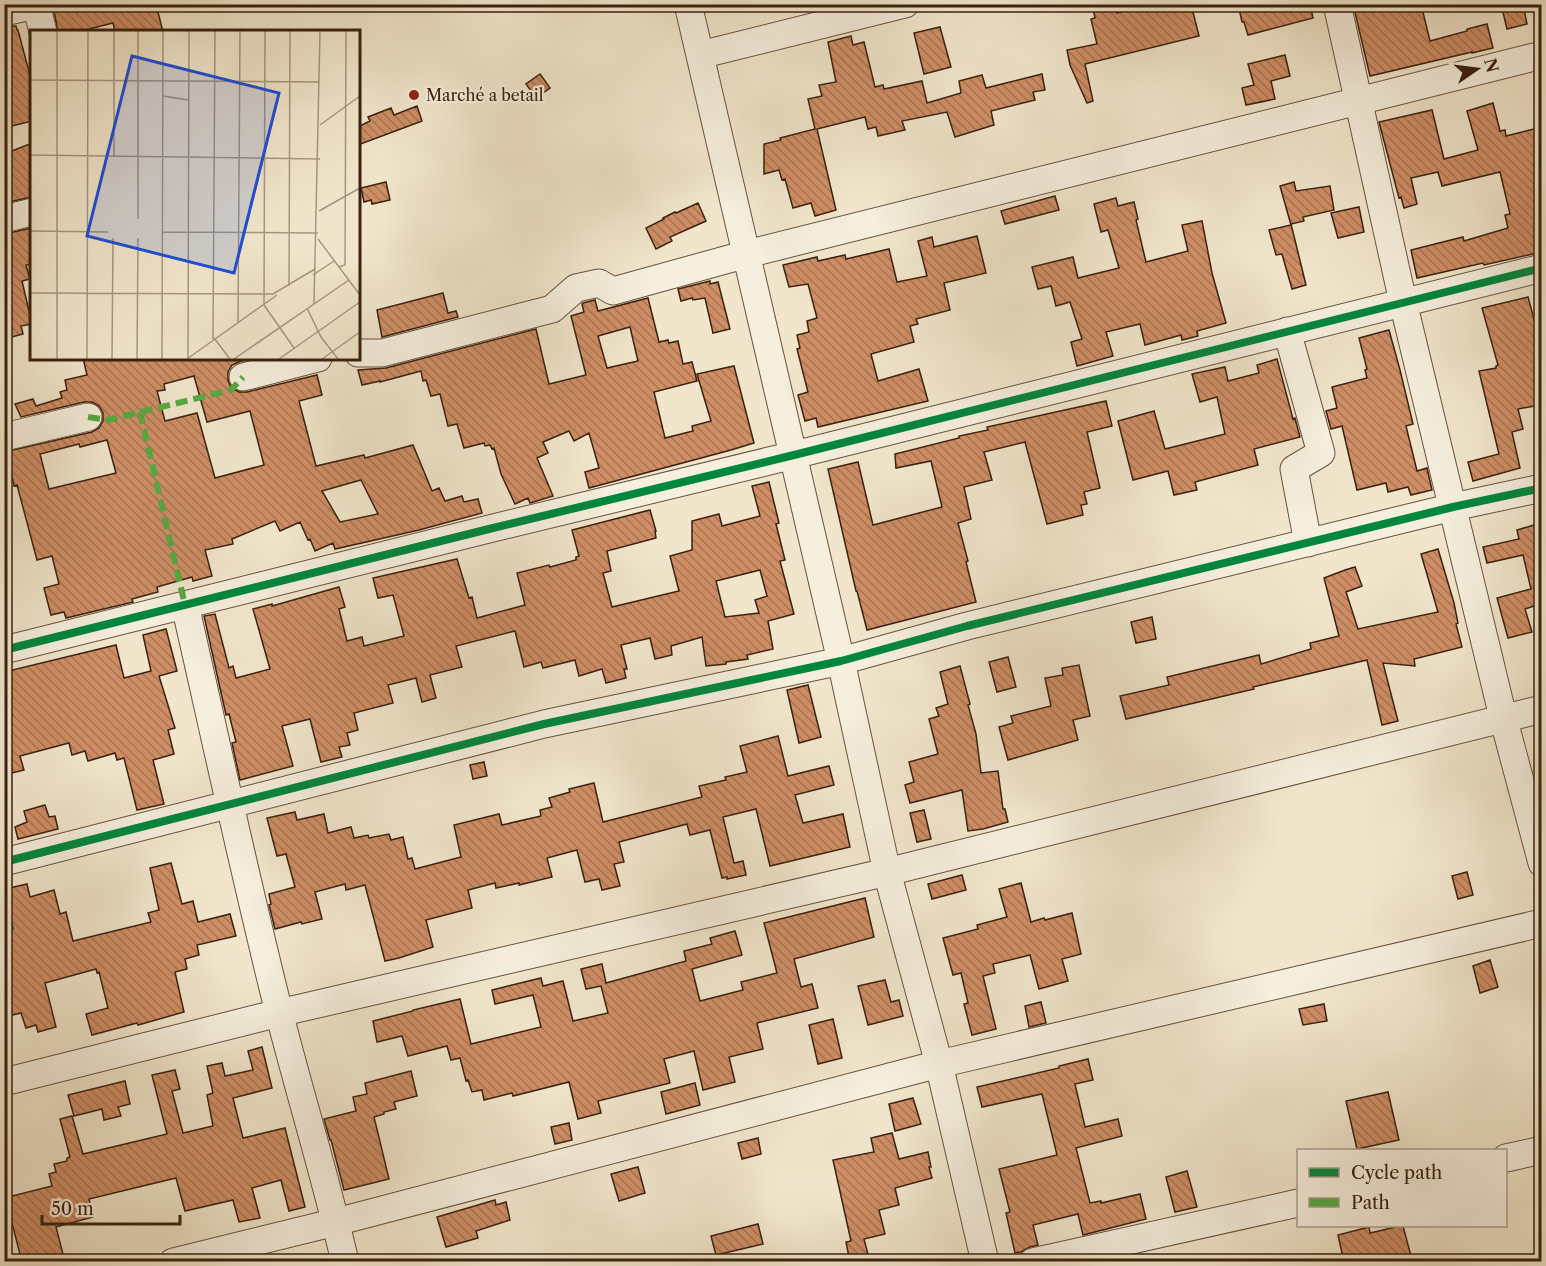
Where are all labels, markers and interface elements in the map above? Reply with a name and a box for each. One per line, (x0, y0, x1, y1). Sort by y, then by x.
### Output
inset map (30, 30, 360, 360)
north arrow (1447, 39, 1507, 99)
text: N (1480, 56, 1503, 75)
place label: Marché a betail (426, 85, 544, 105)
marker: Marché a betail (407, 88, 421, 102)
legend (1297, 1149, 1507, 1227)
text: Cycle path (1351, 1162, 1442, 1184)
scale bar (42, 1188, 180, 1226)
text: Path (1351, 1192, 1390, 1214)
text: 50 m (51, 1198, 94, 1220)

